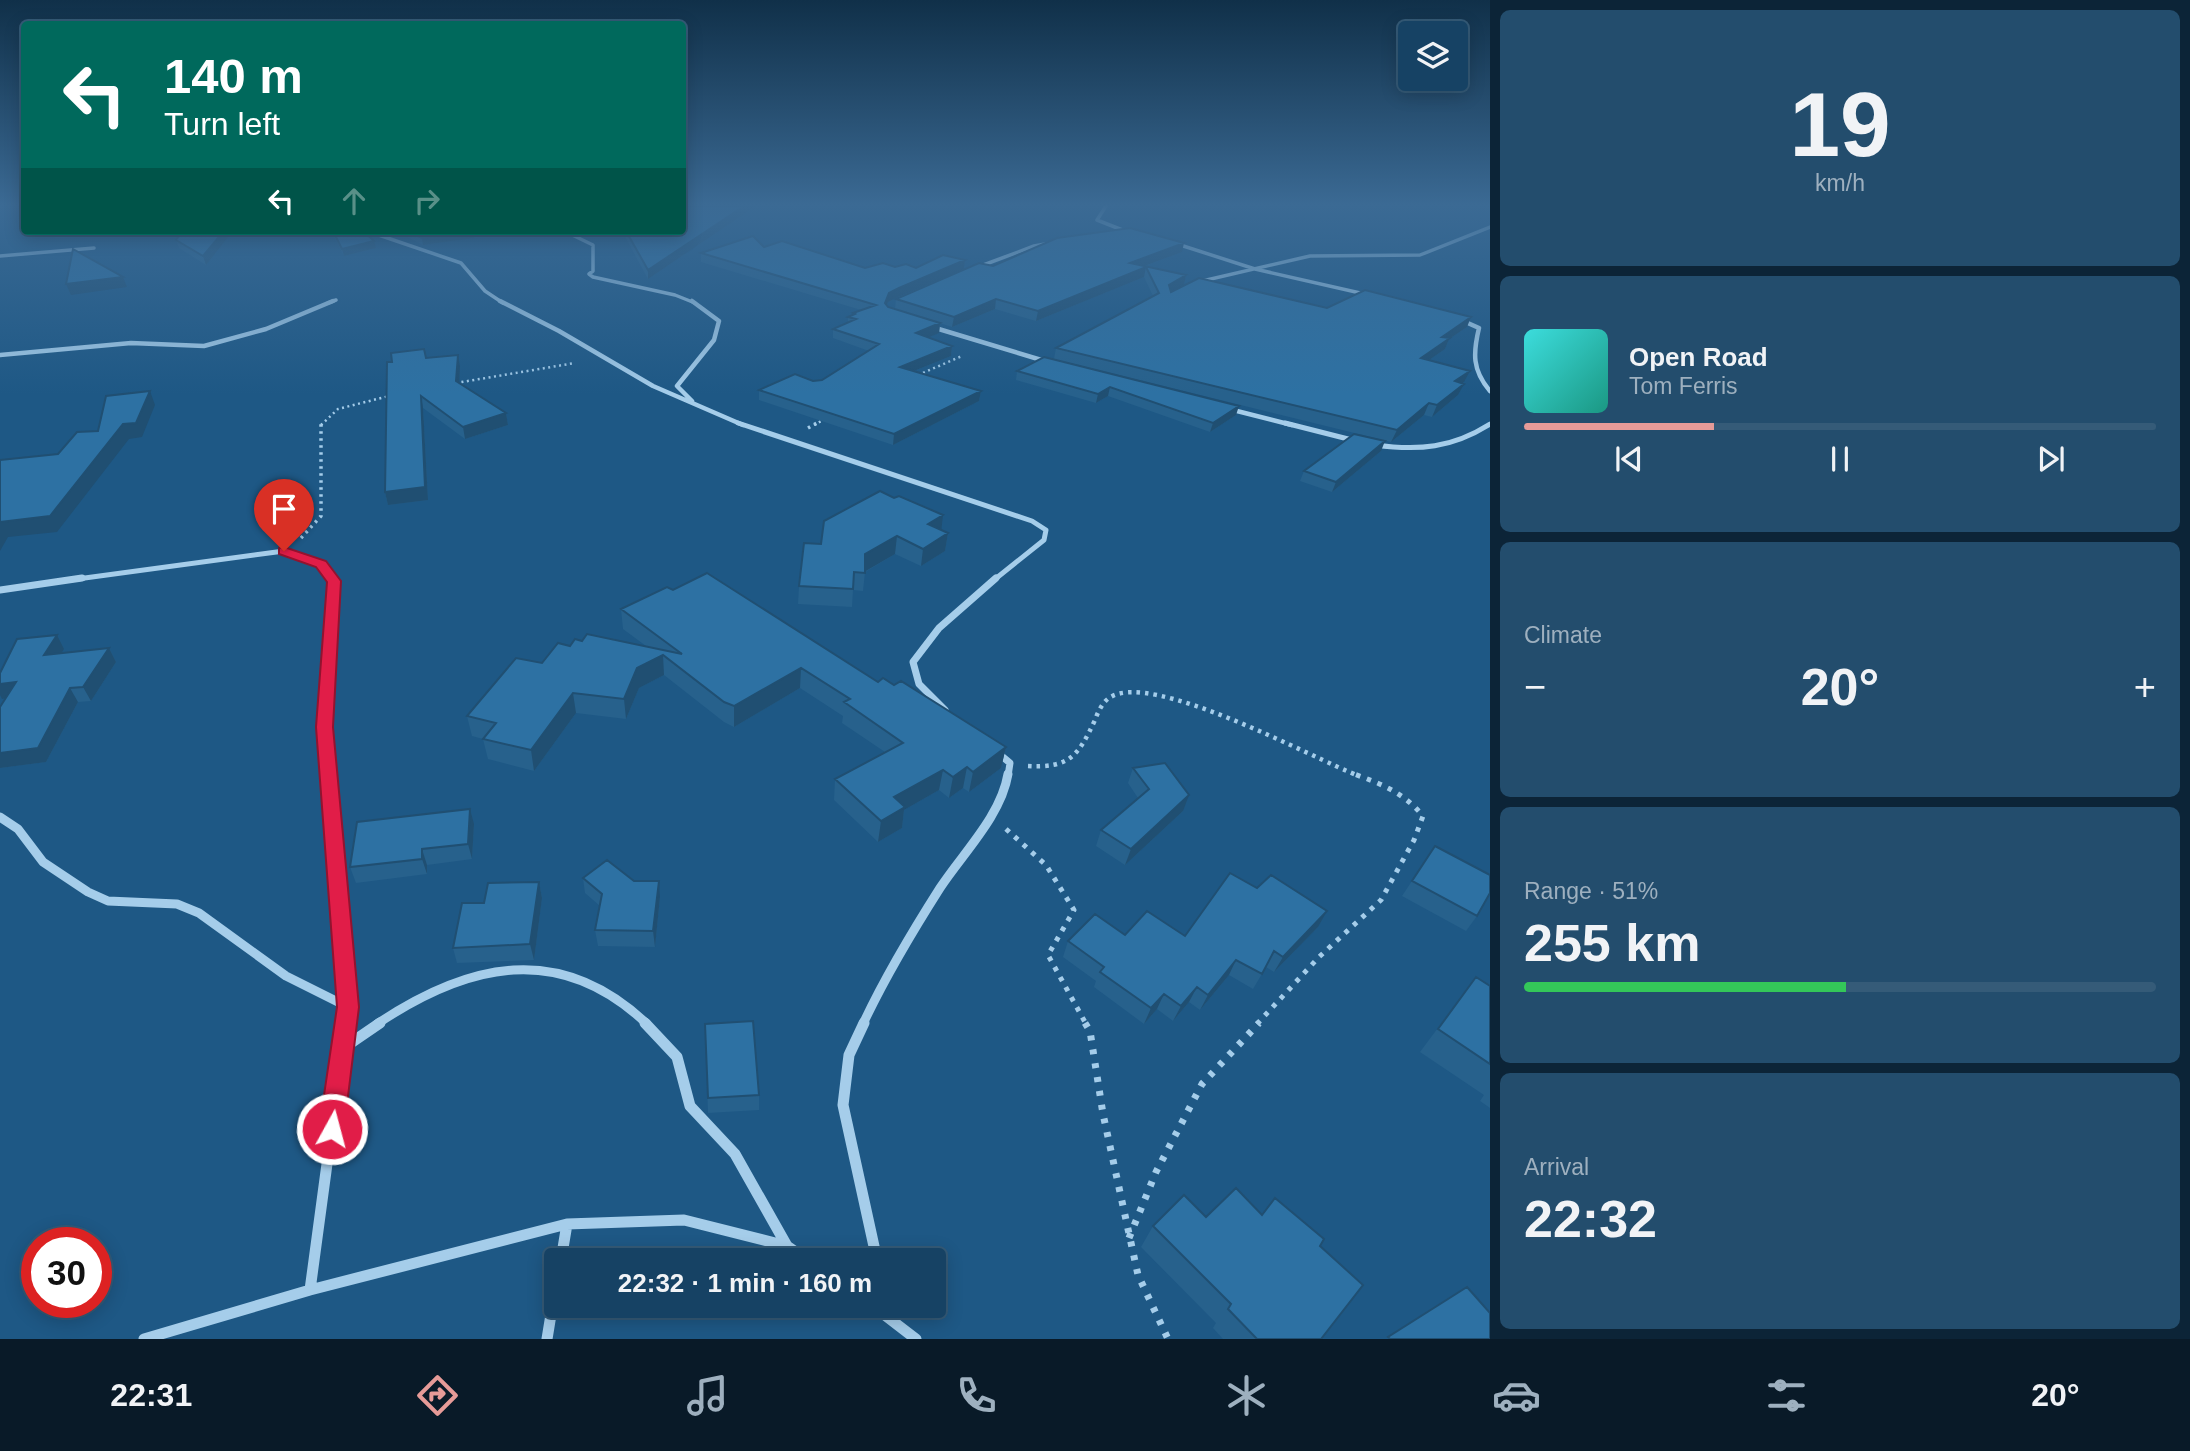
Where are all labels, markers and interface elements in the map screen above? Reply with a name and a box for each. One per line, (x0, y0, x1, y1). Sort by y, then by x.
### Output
map controls (1398, 21, 1468, 91)
button: layers (1398, 21, 1468, 91)
icon: left (49, 49, 140, 140)
text: 140 m (164, 49, 303, 103)
text: 19 (1789, 74, 1891, 175)
text: Turn left (164, 106, 280, 142)
text: km/h (1815, 170, 1865, 196)
icon: left (262, 182, 300, 220)
icon: ahead (335, 182, 373, 220)
icon: right (408, 182, 446, 220)
text: Open Road (1629, 342, 1768, 372)
text: Tom Ferris (1629, 373, 1738, 399)
icon: previous (1610, 440, 1648, 478)
icon: pause (1821, 440, 1859, 478)
icon: next (2032, 440, 2070, 478)
pin (254, 479, 314, 551)
icon: arrive (265, 490, 303, 528)
text: Climate (1524, 622, 1602, 648)
text: 20° (1801, 658, 1879, 716)
text: − (1524, 666, 1546, 708)
text: + (2134, 666, 2156, 708)
text: Range · 51% (1524, 878, 1658, 904)
text: 255 km (1524, 914, 1700, 972)
position arrow (295, 1092, 369, 1166)
text: Arrival (1524, 1154, 1589, 1180)
text: 22:32 (1524, 1190, 1657, 1248)
speed limit sign: 30 (21, 1227, 112, 1318)
text: 22:32 · 1 min · 160 m (618, 1268, 872, 1298)
icon: directions (413, 1371, 462, 1420)
icon: music (683, 1371, 732, 1420)
icon: phone (952, 1371, 1001, 1420)
icon: climate (1222, 1371, 1271, 1420)
icon: car (1492, 1371, 1541, 1420)
icon: filters (1762, 1371, 1811, 1420)
text: 22:31 (110, 1377, 192, 1413)
text: 20° (2031, 1377, 2080, 1413)

